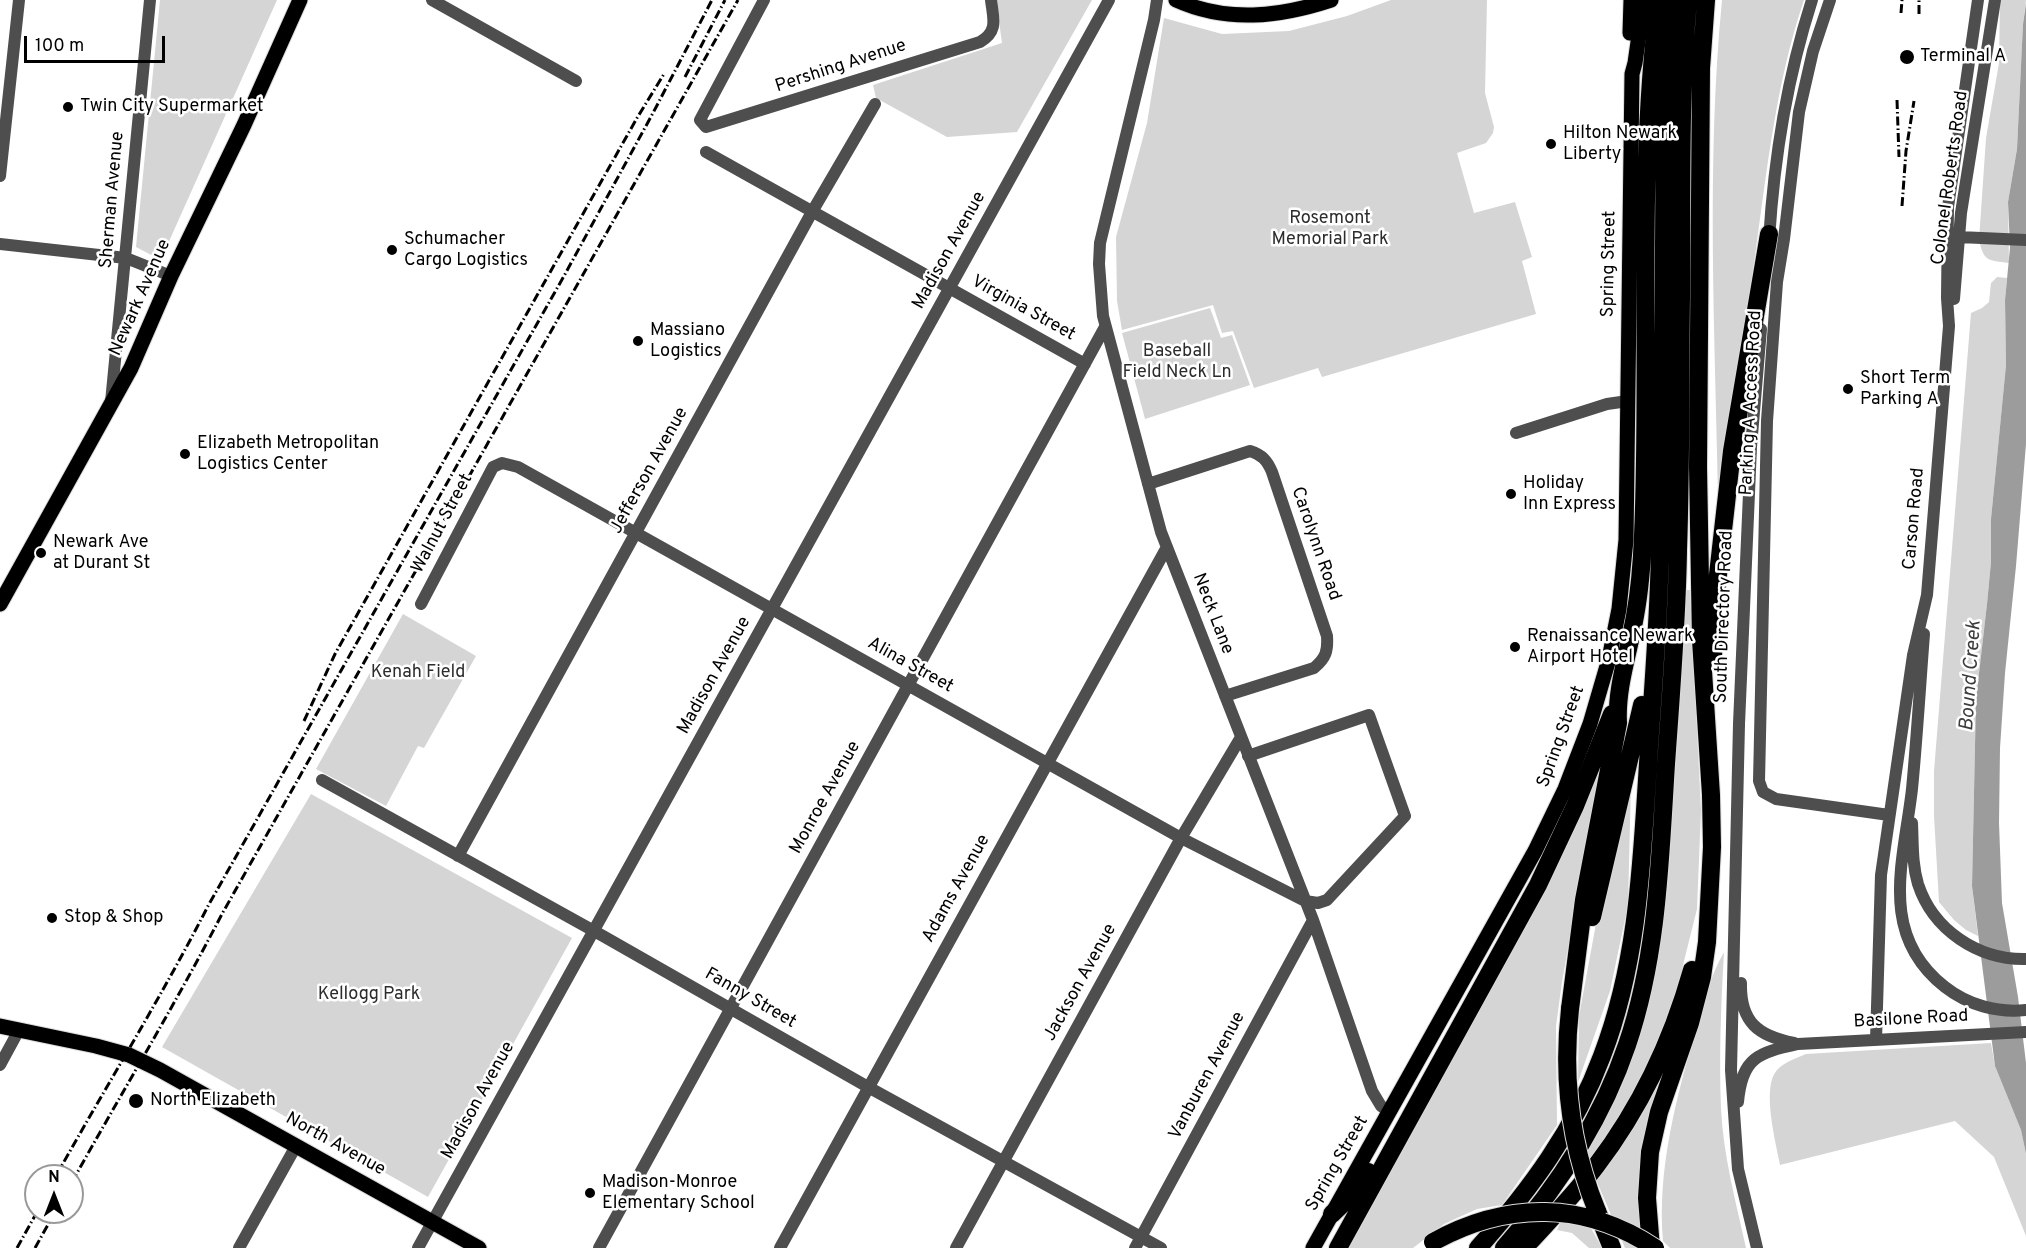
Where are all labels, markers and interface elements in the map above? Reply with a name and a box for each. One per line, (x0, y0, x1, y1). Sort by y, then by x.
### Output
scale bar (27, 24, 168, 62)
text: 100 m (35, 35, 84, 58)
street label: Pershing Avenue (773, 36, 909, 98)
place label: Terminal A (1920, 46, 2006, 68)
marker: Terminal A (1898, 48, 1916, 66)
street label: Colonel Roberts Road (1928, 90, 1974, 266)
place label: Twin City Supermarket (80, 96, 264, 118)
marker: Twin City Supermarket (61, 100, 75, 114)
place label: Hilton Newark Liberty (1563, 123, 1677, 166)
street label: Sherman Avenue (96, 131, 130, 269)
marker: Hilton Newark Liberty (1544, 137, 1558, 151)
street label: Madison Avenue (909, 188, 991, 314)
park label: Rosemont Memorial Park (1272, 208, 1388, 250)
street label: Spring Street (1598, 210, 1622, 318)
place label: Schumacher Cargo Logistics (404, 229, 528, 272)
street label: Newark Avenue (106, 236, 176, 360)
marker: Schumacher Cargo Logistics (385, 243, 399, 257)
street label: Virginia Street (967, 272, 1079, 346)
street label: Parking A Access Road (1736, 310, 1768, 496)
place label: Massiano Logistics (650, 320, 725, 362)
marker: Massiano Logistics (631, 334, 645, 348)
park label: Baseball Field Neck Ln (1122, 341, 1232, 384)
place label: Short Term Parking A (1860, 368, 1950, 410)
marker: Short Term Parking A (1841, 382, 1855, 396)
street label: Jefferson Avenue (606, 404, 694, 538)
place label: Elizabeth Metropolitan Logistics Center (197, 433, 379, 476)
marker: Elizabeth Metropolitan Logistics Center (178, 447, 192, 461)
street label: Carson Road (1900, 467, 1930, 571)
street label: Walnut Street (408, 470, 478, 578)
place label: Holiday Inn Express (1523, 473, 1616, 516)
street label: Carolynn Road (1285, 484, 1345, 604)
marker: Holiday Inn Express (1504, 487, 1518, 501)
street label: South Directory Road (1711, 530, 1739, 704)
place label: Newark Ave at Durant St (53, 532, 150, 574)
marker: Newark Ave at Durant St (34, 546, 48, 560)
street label: Neck Lane (1187, 570, 1237, 658)
street label: Madison Avenue (674, 613, 756, 739)
water label: Bound Creek (1956, 620, 1988, 732)
place label: Renaissance Newark Airport Hotel (1527, 626, 1694, 668)
street label: Alina Street (863, 634, 957, 698)
marker: Renaissance Newark Airport Hotel (1508, 640, 1522, 654)
park label: Kenah Field (371, 662, 465, 684)
street label: Spring Street (1534, 683, 1590, 791)
street label: Monroe Avenue (786, 738, 866, 858)
street label: Adams Avenue (918, 831, 996, 947)
place label: Stop & Shop (64, 907, 163, 929)
marker: Stop & Shop (45, 911, 59, 925)
street label: Jackson Avenue (1040, 921, 1122, 1045)
street label: Fanny Street (700, 964, 800, 1034)
park label: Kellogg Park (318, 984, 420, 1006)
street label: Basilone Road (1853, 1006, 1969, 1034)
street label: Vanburen Avenue (1165, 1008, 1251, 1144)
street label: Madison Avenue (438, 1038, 520, 1164)
place label: North Elizabeth (150, 1090, 276, 1112)
marker: North Elizabeth (127, 1092, 145, 1110)
street label: North Avenue (281, 1109, 389, 1181)
street label: Spring Street (1302, 1112, 1374, 1216)
north arrow (24, 1164, 84, 1224)
text: N (48, 1168, 60, 1188)
place label: Madison-Monroe Elementary School (602, 1172, 755, 1214)
marker: Madison-Monroe Elementary School (583, 1186, 597, 1200)

